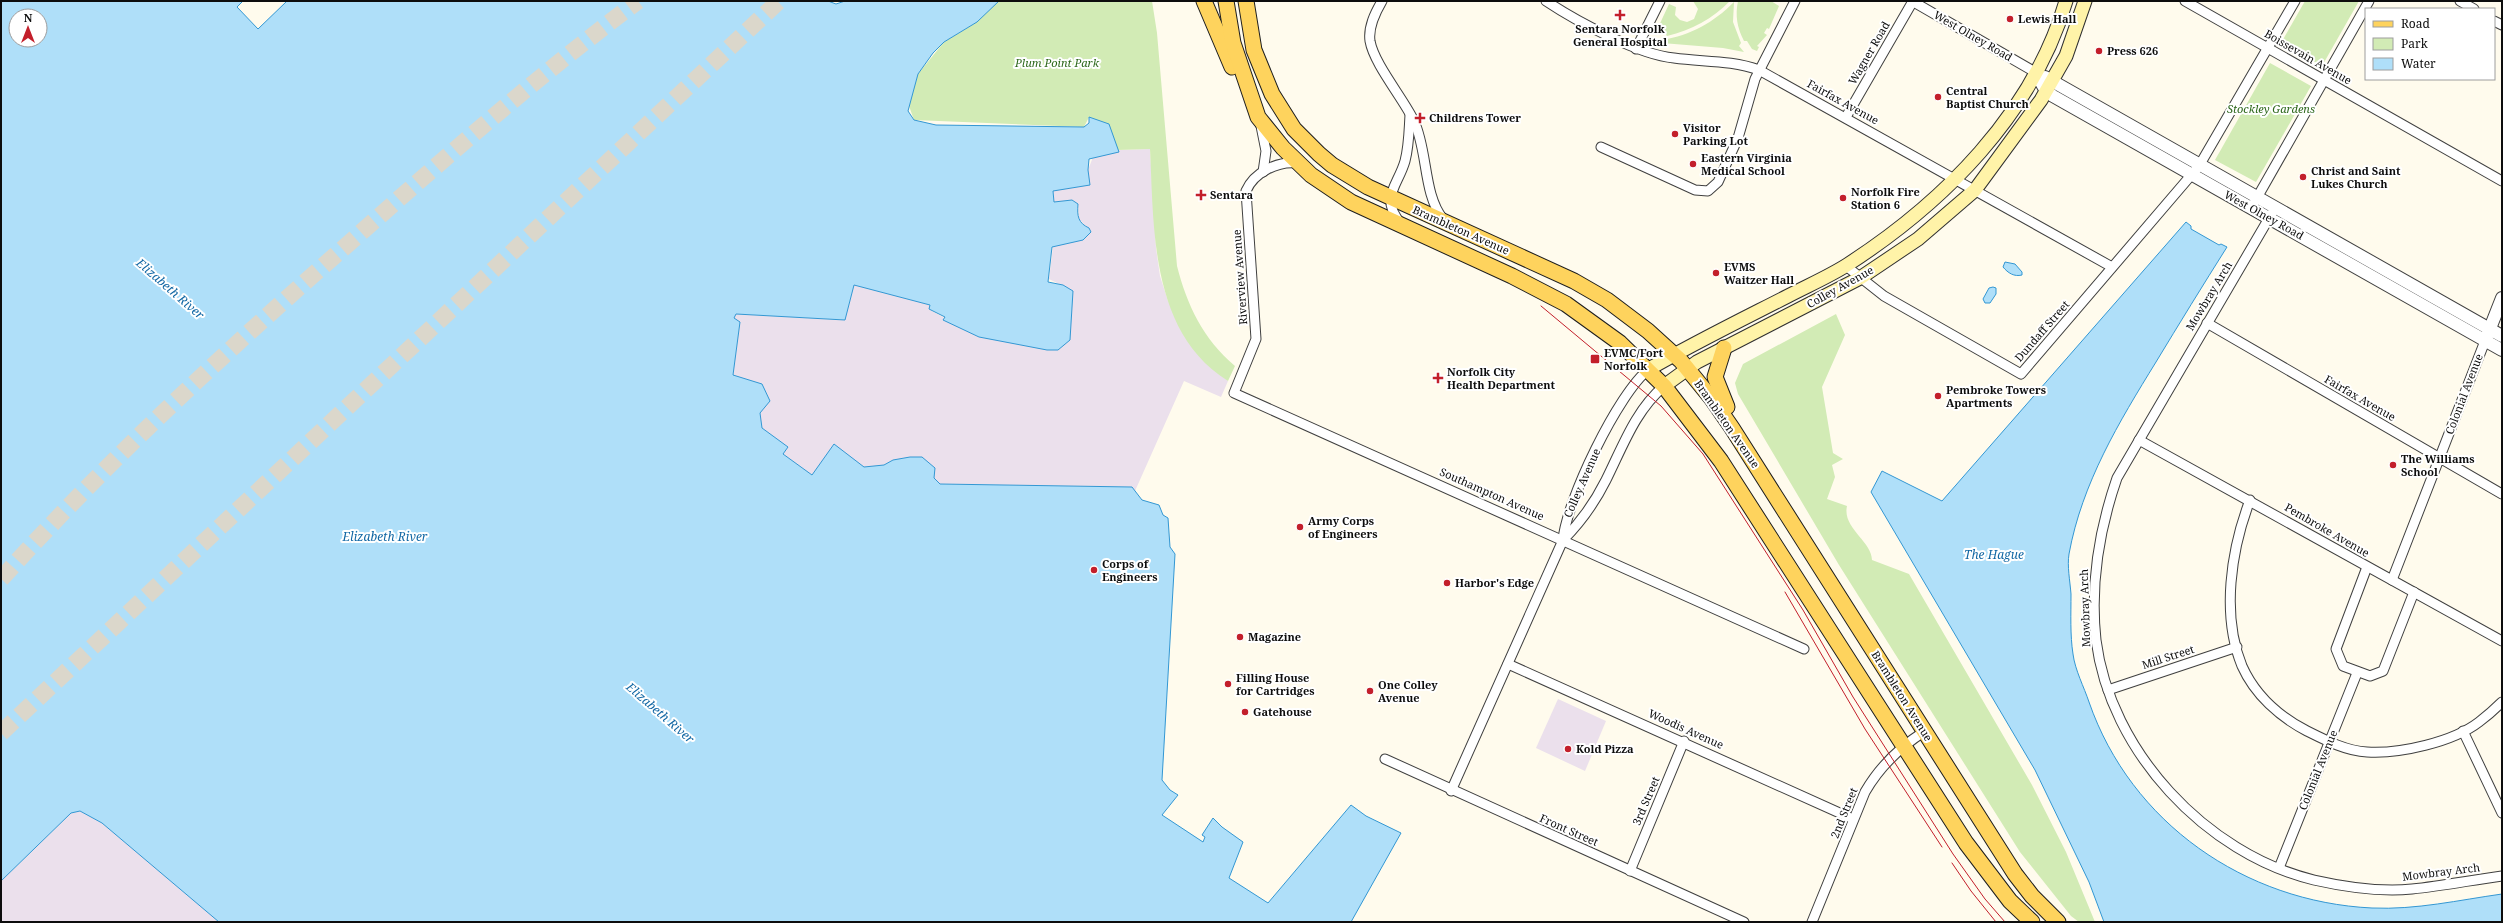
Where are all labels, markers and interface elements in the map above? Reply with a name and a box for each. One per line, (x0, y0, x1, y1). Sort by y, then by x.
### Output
street label: West Olney Road (1931, 7, 2016, 64)
north arrow (8, 8, 48, 48)
legend (2365, 8, 2495, 80)
marker: Sentara Norfolk General Hospital (1614, 9, 1626, 21)
text: N (24, 10, 33, 25)
place label: Lewis Hall (2018, 11, 2076, 26)
marker: Lewis Hall (2005, 14, 2015, 24)
text: Road (2401, 15, 2431, 32)
street label: Wagner Road (1844, 18, 1893, 87)
place label: Sentara Norfolk General Hospital (1573, 21, 1667, 49)
street label: Boissevain Avenue (2262, 26, 2355, 88)
text: Park (2401, 35, 2429, 52)
place label: Press 626 (2107, 43, 2158, 58)
marker: Press 626 (2094, 46, 2104, 56)
park label: Plum Point Park (1014, 55, 1100, 70)
text: Water (2401, 55, 2436, 72)
street label: Fairfax Avenue (1805, 76, 1882, 128)
place label: Central Baptist Church (1946, 83, 2030, 111)
marker: Central Baptist Church (1933, 92, 1943, 102)
park label: Stockley Gardens (2227, 101, 2315, 116)
place label: Childrens Tower (1429, 110, 1521, 125)
marker: Childrens Tower (1414, 112, 1426, 124)
place label: Visitor Parking Lot (1683, 120, 1749, 148)
marker: Visitor Parking Lot (1670, 129, 1680, 139)
place label: Eastern Virginia Medical School (1701, 150, 1792, 178)
marker: Eastern Virginia Medical School (1688, 159, 1698, 169)
place label: Christ and Saint Lukes Church (2311, 163, 2401, 191)
marker: Christ and Saint Lukes Church (2298, 172, 2308, 182)
place label: Norfolk Fire Station 6 (1851, 184, 1920, 212)
place label: Sentara (1210, 187, 1254, 202)
street label: West Olney Road (2222, 187, 2307, 243)
marker: Sentara (1195, 189, 1207, 201)
marker: Norfolk Fire Station 6 (1838, 193, 1848, 203)
street label: Brambleton Avenue (1411, 201, 1512, 258)
street label: Riverview Avenue (1229, 229, 1250, 325)
water label: Elizabeth River (132, 254, 208, 323)
street label: Mowbray Arch (2182, 258, 2235, 333)
place label: EVMS Waitzer Hall (1724, 259, 1794, 287)
street label: Colley Avenue (1804, 262, 1876, 311)
marker: EVMS Waitzer Hall (1711, 268, 1721, 278)
street label: Dundaff Street (2011, 297, 2072, 364)
place label: EVMC/Fort Norfolk (1604, 345, 1664, 373)
street label: Colonial Avenue (2441, 351, 2486, 436)
marker: EVMC/Fort Norfolk (1589, 353, 1601, 365)
place label: Norfolk City Health Department (1447, 364, 1556, 392)
street label: Fairfax Avenue (2322, 371, 2399, 424)
marker: Norfolk City Health Department (1432, 372, 1444, 384)
street label: Brambleton Avenue (1691, 377, 1764, 471)
place label: Pembroke Towers Apartments (1946, 382, 2046, 410)
marker: Pembroke Towers Apartments (1933, 391, 1943, 401)
street label: Colley Avenue (1560, 446, 1604, 520)
place label: The Williams School (2401, 451, 2475, 479)
marker: The Williams School (2388, 460, 2398, 470)
street label: Southampton Avenue (1438, 464, 1547, 523)
street label: Pembroke Avenue (2282, 499, 2372, 560)
place label: Army Corps of Engineers (1308, 513, 1378, 541)
marker: Army Corps of Engineers (1295, 522, 1305, 532)
water label: Elizabeth River (342, 528, 428, 545)
water label: The Hague (1964, 546, 2024, 563)
place label: Corps of Engineers (1102, 556, 1158, 584)
marker: Corps of Engineers (1089, 565, 1099, 575)
street label: Mowbray Arch (2076, 569, 2093, 647)
place label: Harbor's Edge (1455, 575, 1534, 590)
marker: Harbor's Edge (1442, 578, 1452, 588)
place label: Magazine (1248, 629, 1301, 644)
marker: Magazine (1235, 632, 1245, 642)
street label: Mill Street (2140, 641, 2196, 672)
street label: Brambleton Avenue (1868, 648, 1936, 744)
place label: Filling House for Cartridges (1236, 670, 1315, 698)
place label: One Colley Avenue (1378, 677, 1438, 705)
water label: Elizabeth River (622, 678, 698, 747)
marker: Filling House for Cartridges (1223, 679, 1233, 689)
marker: One Colley Avenue (1365, 686, 1375, 696)
place label: Gatehouse (1253, 704, 1312, 719)
street label: Woodis Avenue (1646, 705, 1726, 752)
marker: Gatehouse (1240, 707, 1250, 717)
street label: Colonial Avenue (2295, 727, 2341, 812)
place label: Kold Pizza (1576, 741, 1634, 756)
marker: Kold Pizza (1563, 744, 1573, 754)
street label: 3rd Street (1629, 774, 1663, 827)
street label: 2nd Street (1827, 785, 1861, 840)
street label: Front Street (1538, 810, 1601, 849)
street label: Mowbray Arch (2401, 859, 2481, 884)

